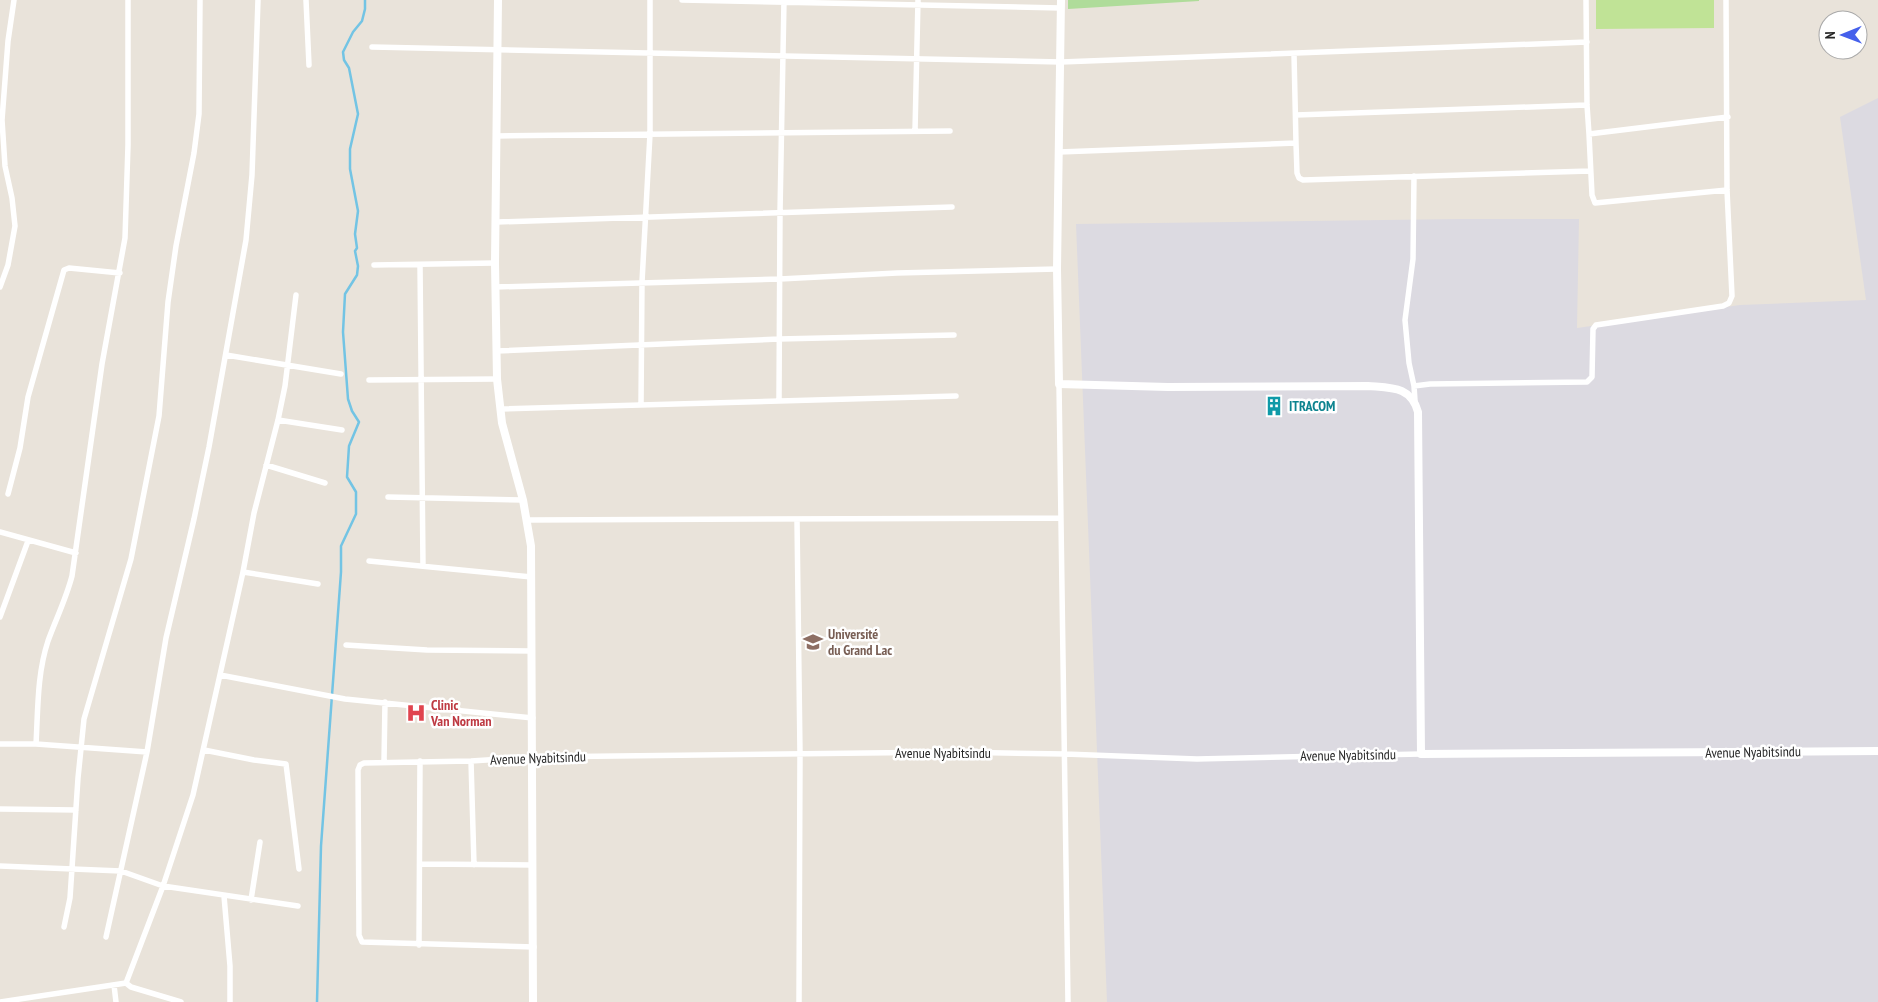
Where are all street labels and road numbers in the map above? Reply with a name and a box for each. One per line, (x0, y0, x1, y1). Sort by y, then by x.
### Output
street label: Avenue Nyabitsindu (1705, 742, 1801, 762)
street label: Avenue Nyabitsindu (895, 744, 991, 762)
street label: Avenue Nyabitsindu (1300, 745, 1396, 765)
street label: Avenue Nyabitsindu (490, 747, 586, 769)

